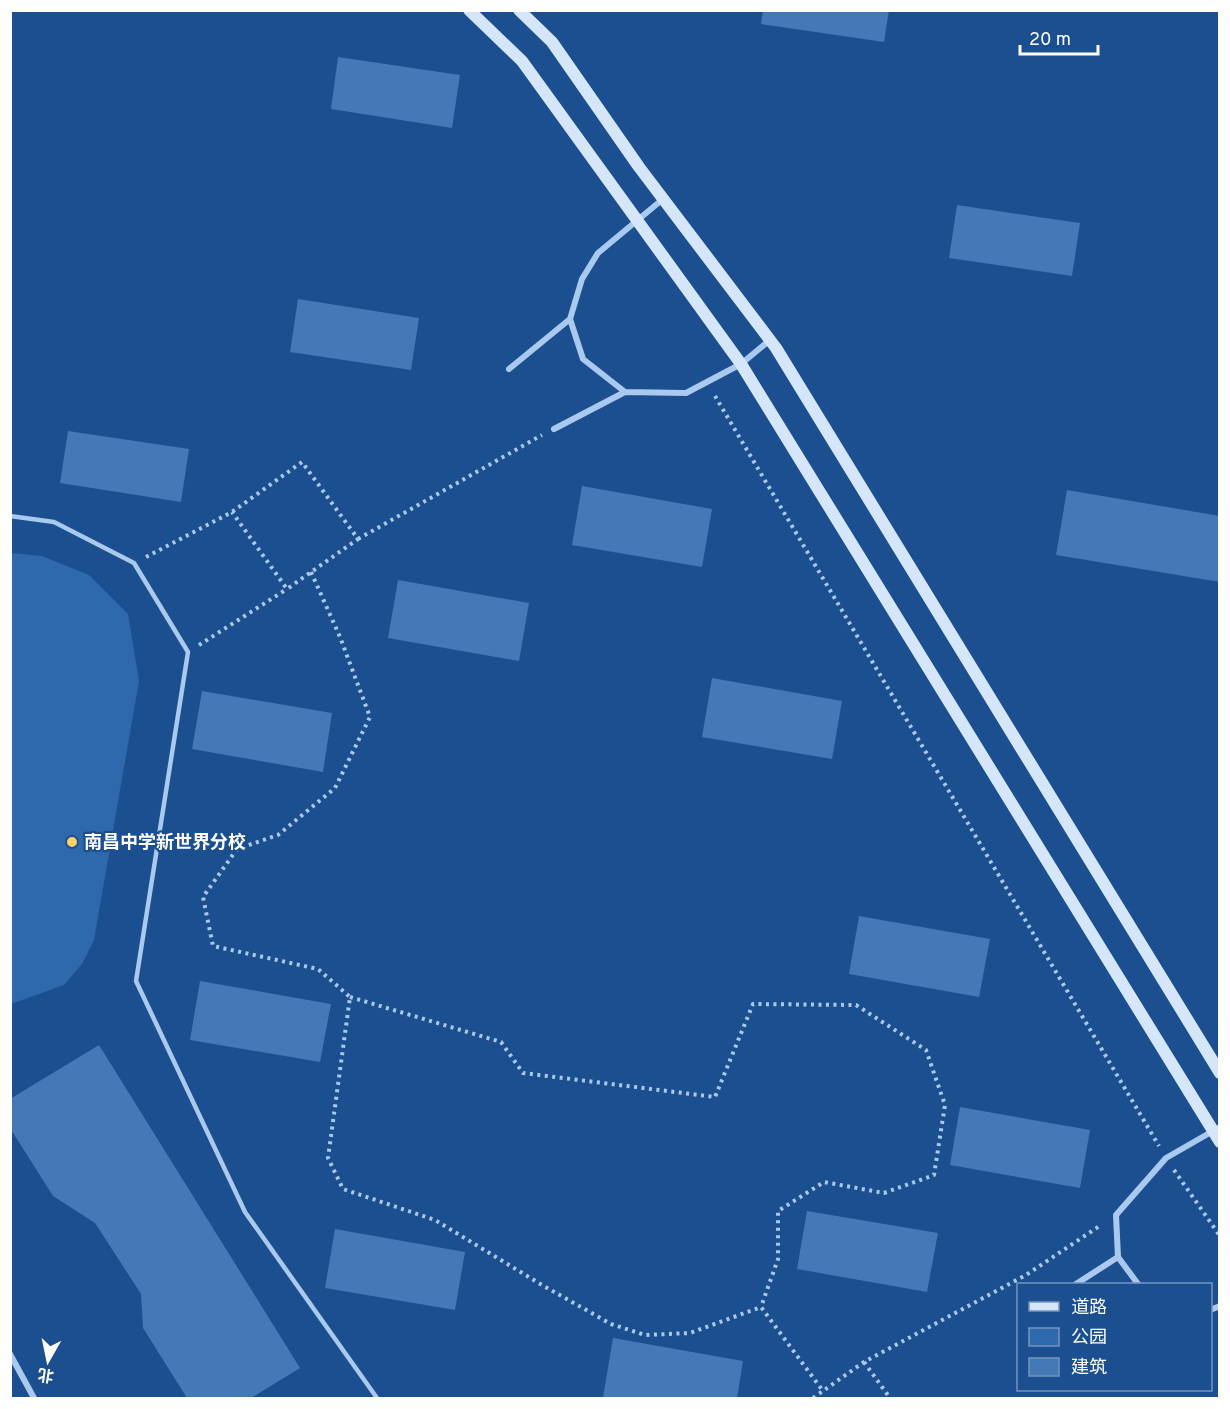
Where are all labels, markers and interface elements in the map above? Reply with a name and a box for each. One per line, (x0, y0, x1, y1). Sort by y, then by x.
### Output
scale bar (1020, 18, 1098, 56)
text: 20 m (1029, 29, 1071, 52)
place label: 南昌中学新世界分校 (84, 832, 246, 855)
marker: 南昌中学新世界分校 (65, 835, 79, 849)
legend (1017, 1283, 1212, 1391)
text: 道路 (1071, 1297, 1107, 1320)
text: 公园 (1071, 1327, 1107, 1350)
north arrow (18, 1331, 78, 1391)
text: 建筑 (1071, 1357, 1107, 1380)
text: 北 (36, 1363, 55, 1385)

